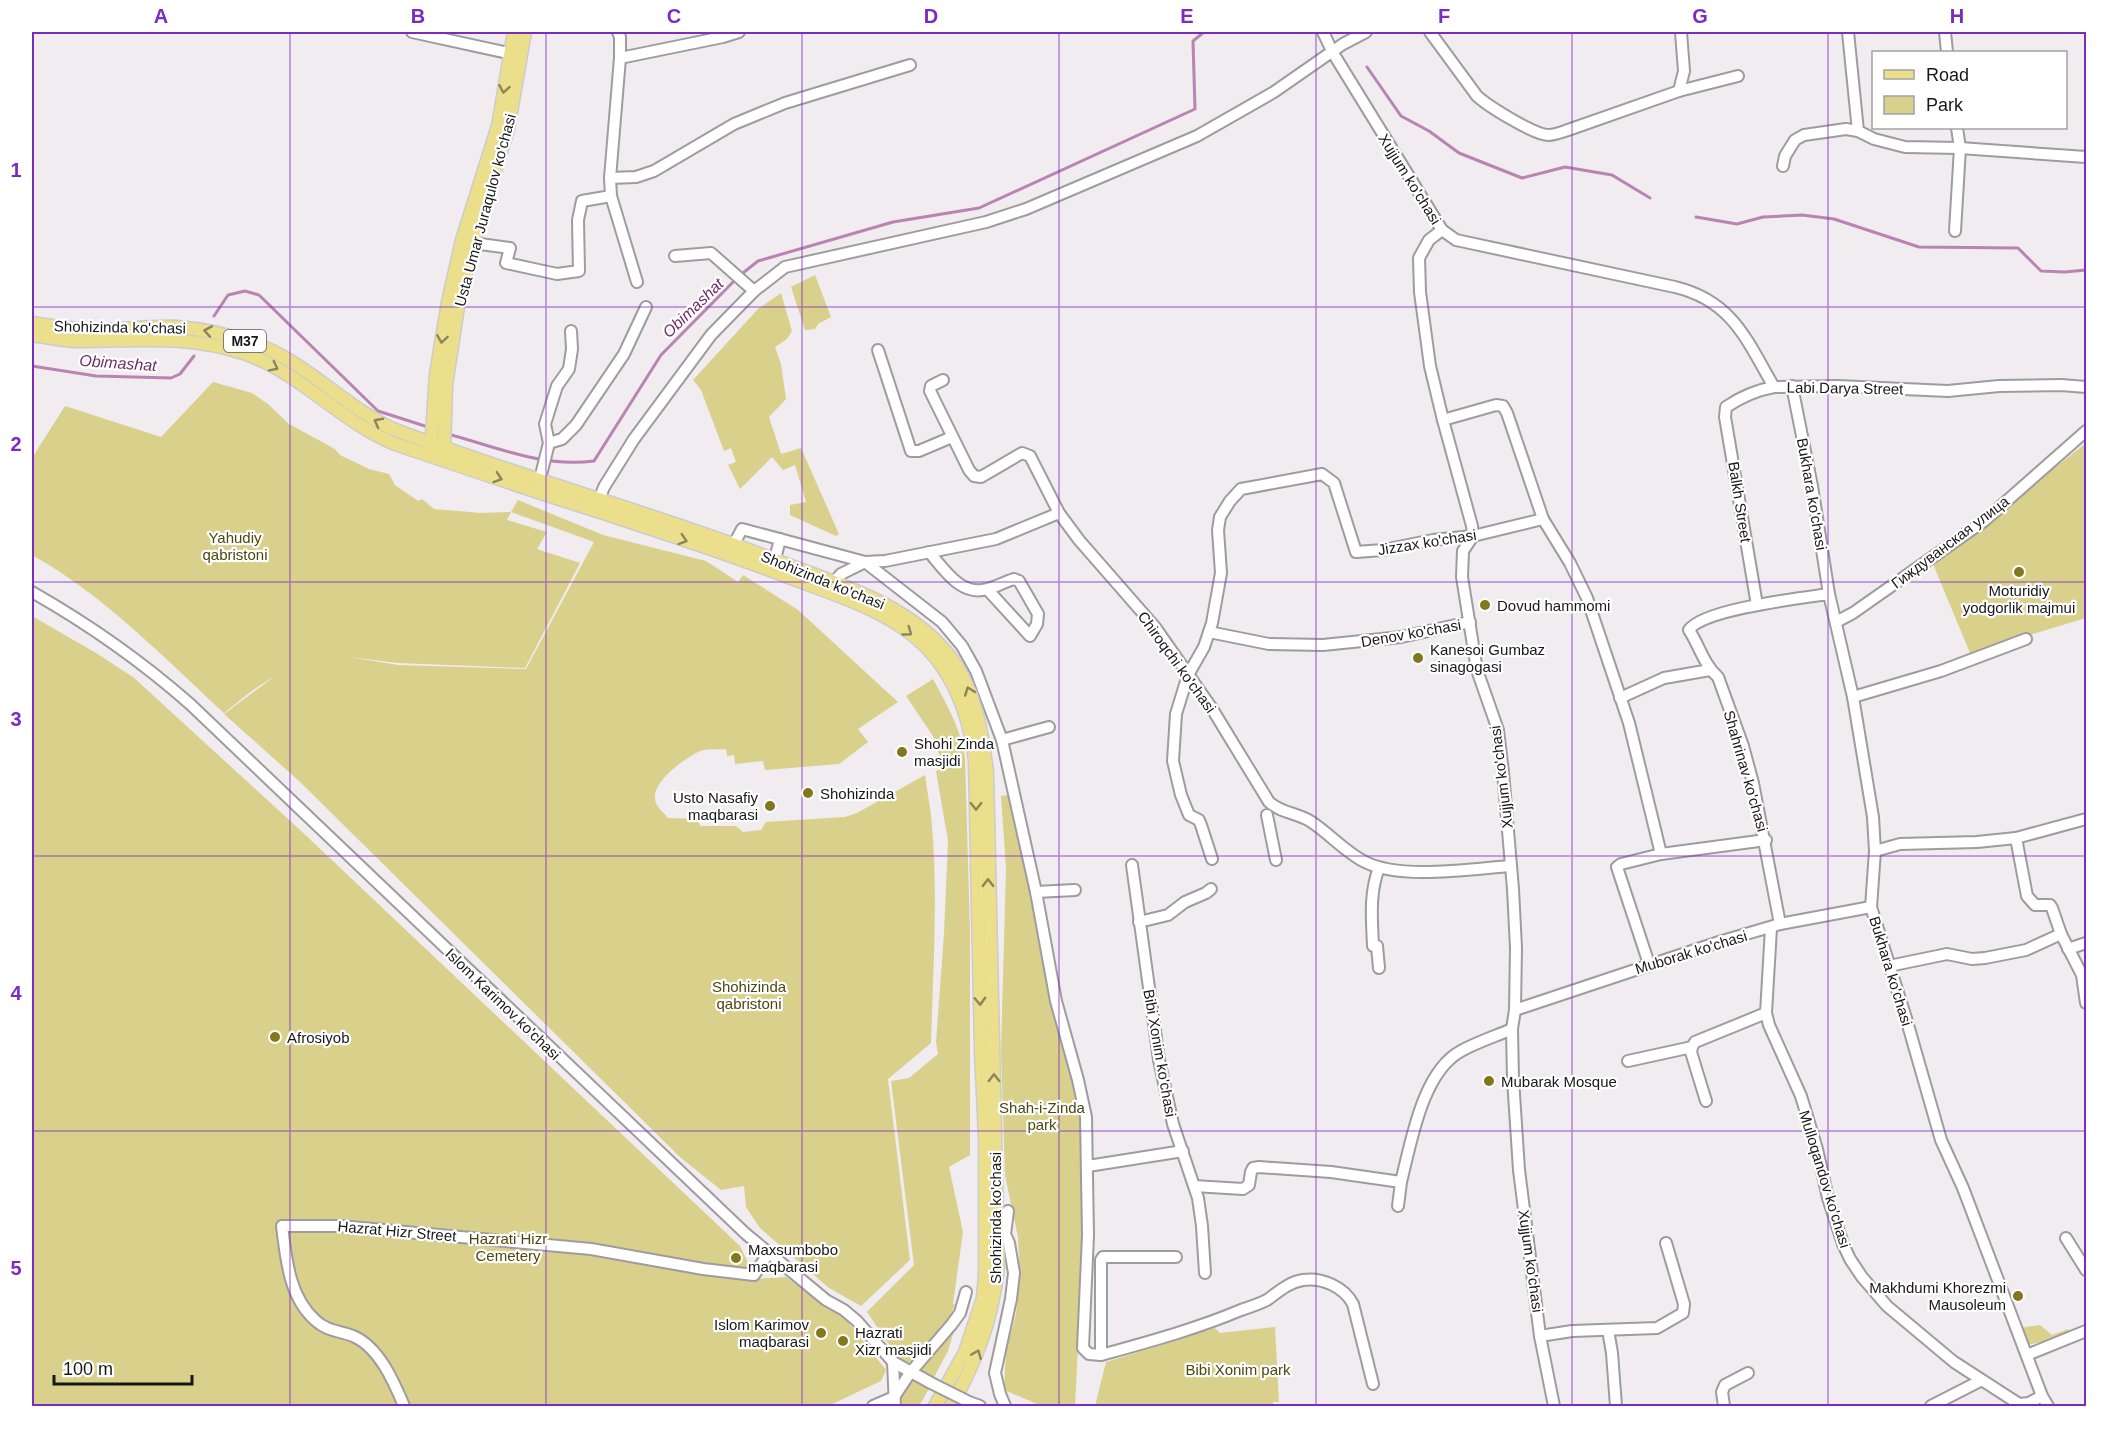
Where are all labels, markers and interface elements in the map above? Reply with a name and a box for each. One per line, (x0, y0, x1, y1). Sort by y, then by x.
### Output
text: A (154, 5, 168, 27)
text: B (411, 5, 425, 27)
text: C (667, 5, 681, 27)
text: D (924, 5, 938, 27)
text: E (1180, 5, 1194, 27)
text: F (1438, 5, 1450, 27)
text: G (1692, 5, 1708, 27)
text: H (1950, 5, 1964, 27)
legend (1872, 51, 2067, 129)
text: Road (1926, 65, 1969, 85)
one-way arrow (498, 84, 511, 94)
text: Park (1926, 95, 1964, 115)
street label: Usta Umar Juraqulov ko'chasi (451, 112, 519, 308)
street label: Xujjum ko'chasi (1375, 131, 1445, 227)
text: 1 (10, 159, 22, 181)
water label: Obimashat (659, 275, 727, 341)
street label: Shohizinda ko'chasi (54, 317, 186, 337)
one-way arrow (203, 325, 213, 338)
road number: M37 (224, 330, 266, 352)
one-way arrow (436, 334, 448, 344)
water label: Obimashat (79, 352, 158, 374)
one-way arrow (268, 360, 278, 371)
street label: Labi Darya Street (1786, 378, 1904, 398)
one-way arrow (374, 418, 385, 429)
text: 2 (10, 433, 22, 455)
street label: Bukhara ko'chasi (1794, 437, 1830, 551)
street label: Balkh Street (1725, 460, 1755, 544)
one-way arrow (492, 471, 503, 484)
street label: Гиждуванская улица (1888, 492, 2013, 592)
street label: Jizzax ko'chasi (1376, 526, 1478, 558)
park label: Yahudiy qabristoni (202, 529, 268, 563)
one-way arrow (678, 533, 688, 545)
street label: Shohizinda ko'chasi (759, 547, 887, 613)
marker: Moturidiy yodgorlik majmui (2012, 565, 2026, 579)
place label: Moturidiy yodgorlik majmui (1963, 582, 2075, 616)
place label: Dovud hammomi (1497, 597, 1610, 614)
marker: Dovud hammomi (1478, 598, 1492, 612)
street label: Chiroqchi ko'chasi (1134, 608, 1220, 716)
street label: Denov ko'chasi (1360, 616, 1462, 650)
one-way arrow (902, 625, 913, 636)
place label: Kanesoi Gumbaz sinagogasi (1430, 641, 1545, 675)
marker: Kanesoi Gumbaz sinagogasi (1411, 651, 1425, 665)
one-way arrow (963, 686, 976, 696)
text: 3 (10, 708, 22, 730)
street label: Shahrinav ko'chasi (1721, 708, 1771, 834)
street label: Xujjum ko'chasi (1486, 724, 1516, 830)
place label: Shohi Zinda masjidi (914, 735, 995, 769)
marker: Shohi Zinda masjidi (895, 745, 909, 759)
place label: Shohizinda (820, 785, 895, 802)
marker: Shohizinda (801, 786, 815, 800)
place label: Usto Nasafiy maqbarasi (673, 789, 758, 823)
marker: Usto Nasafiy maqbarasi (763, 799, 777, 813)
one-way arrow (970, 802, 982, 811)
one-way arrow (982, 879, 995, 888)
street label: Bukhara ko'chasi (1866, 914, 1916, 1028)
street label: Muborak ko'chasi (1633, 927, 1749, 977)
street label: Islom Karimov ko'chasi (442, 945, 564, 1063)
park label: Shohizinda qabristoni (712, 978, 787, 1012)
text: 4 (10, 982, 22, 1004)
street label: Bibi Xonim ko'chasi (1140, 988, 1180, 1118)
one-way arrow (974, 997, 987, 1006)
place label: Afrosiyob (287, 1029, 350, 1046)
marker: Afrosiyob (268, 1030, 282, 1044)
place label: Mubarak Mosque (1501, 1073, 1617, 1090)
one-way arrow (987, 1074, 1000, 1083)
marker: Mubarak Mosque (1482, 1074, 1496, 1088)
park label: Shah-i-Zinda park (999, 1099, 1086, 1133)
street label: Mulloqandov ko'chasi (1796, 1108, 1854, 1250)
street label: Shohizinda ko'chasi (987, 1152, 1004, 1284)
street label: Xujjum ko'chasi (1515, 1208, 1547, 1314)
street label: Hazrat Hizr Street (337, 1217, 458, 1245)
park label: Hazrati Hizr Cemetery (469, 1230, 547, 1264)
place label: Maxsumbobo maqbarasi (748, 1241, 838, 1275)
marker: Maxsumbobo maqbarasi (729, 1251, 743, 1265)
text: 5 (10, 1257, 22, 1279)
place label: Makhdumi Khorezmi Mausoleum (1869, 1279, 2006, 1313)
marker: Makhdumi Khorezmi Mausoleum (2011, 1289, 2025, 1303)
place label: Islom Karimov maqbarasi (714, 1316, 809, 1350)
place label: Hazrati Xizr masjidi (855, 1324, 932, 1358)
marker: Islom Karimov maqbarasi (814, 1326, 828, 1340)
marker: Hazrati Xizr masjidi (836, 1334, 850, 1348)
scale bar (54, 1348, 192, 1386)
one-way arrow (970, 1349, 982, 1360)
text: 100 m (63, 1359, 113, 1379)
park label: Bibi Xonim park (1185, 1361, 1291, 1378)

